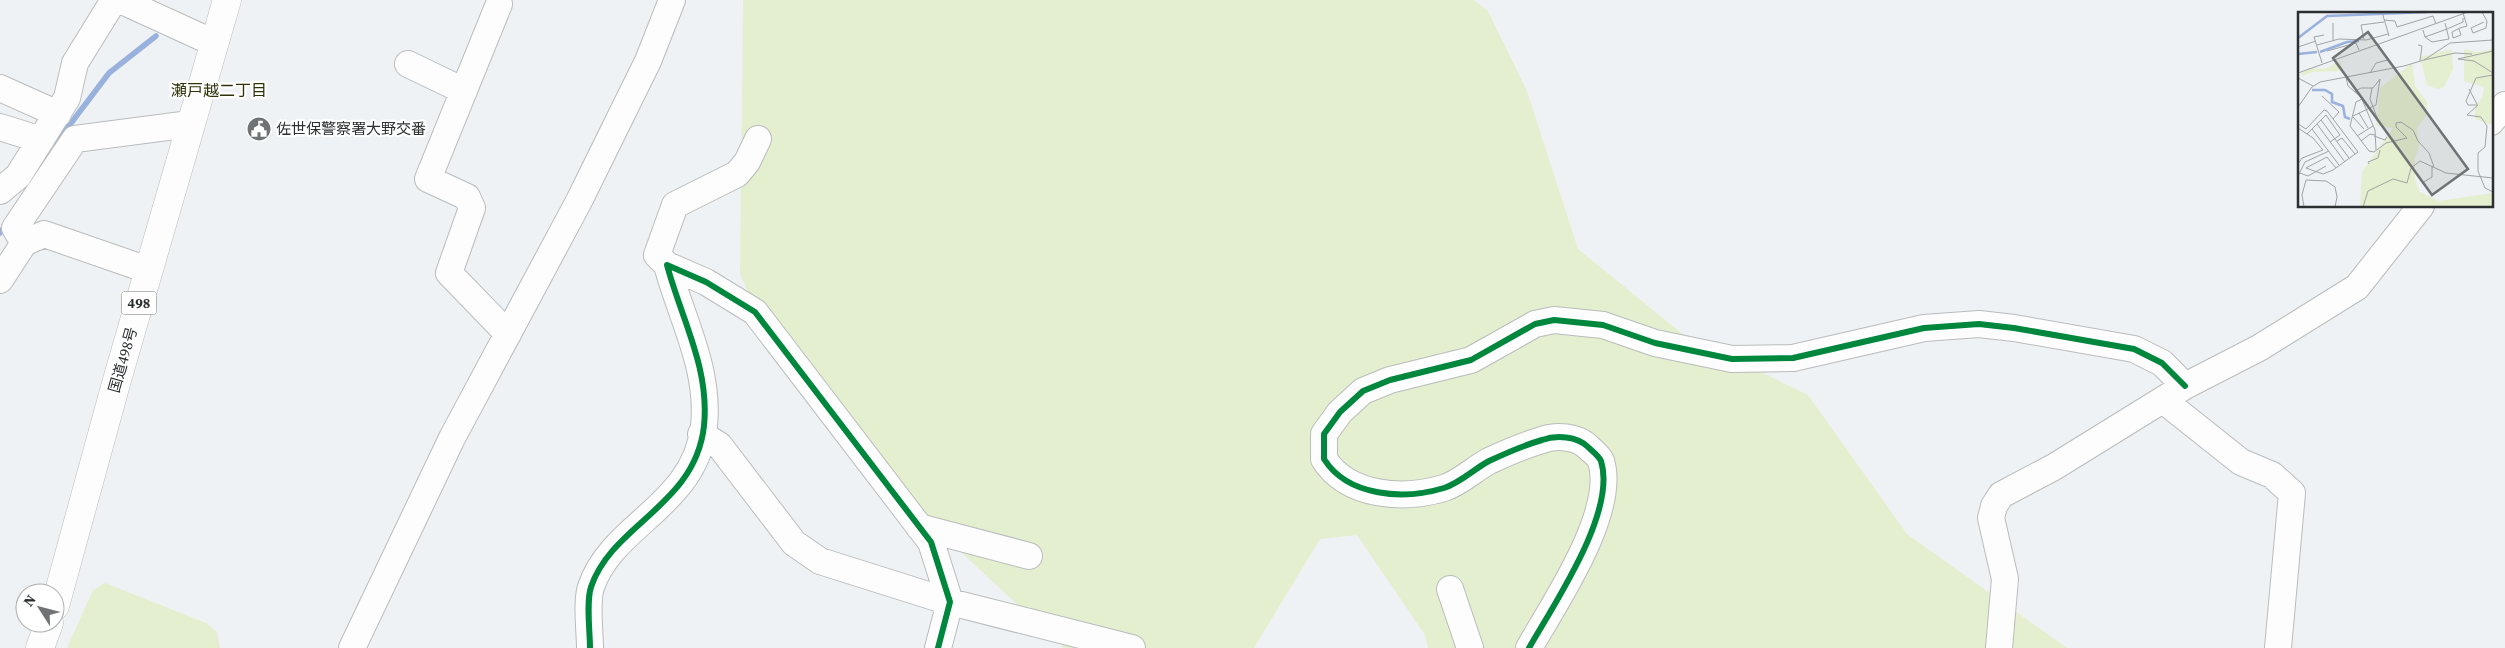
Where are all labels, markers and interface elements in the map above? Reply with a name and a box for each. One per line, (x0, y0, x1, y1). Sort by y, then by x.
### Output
inset map (2298, 12, 2492, 208)
district label: 瀬戸越二丁目 (171, 79, 267, 101)
public building icon: 佐世保警察署大野交番 (246, 116, 272, 142)
place label: 佐世保警察署大野交番 (276, 118, 426, 139)
road number: 498 (122, 292, 156, 314)
street label: 国道498号 (103, 325, 142, 395)
north arrow (15, 583, 65, 633)
text: N (18, 590, 41, 610)

